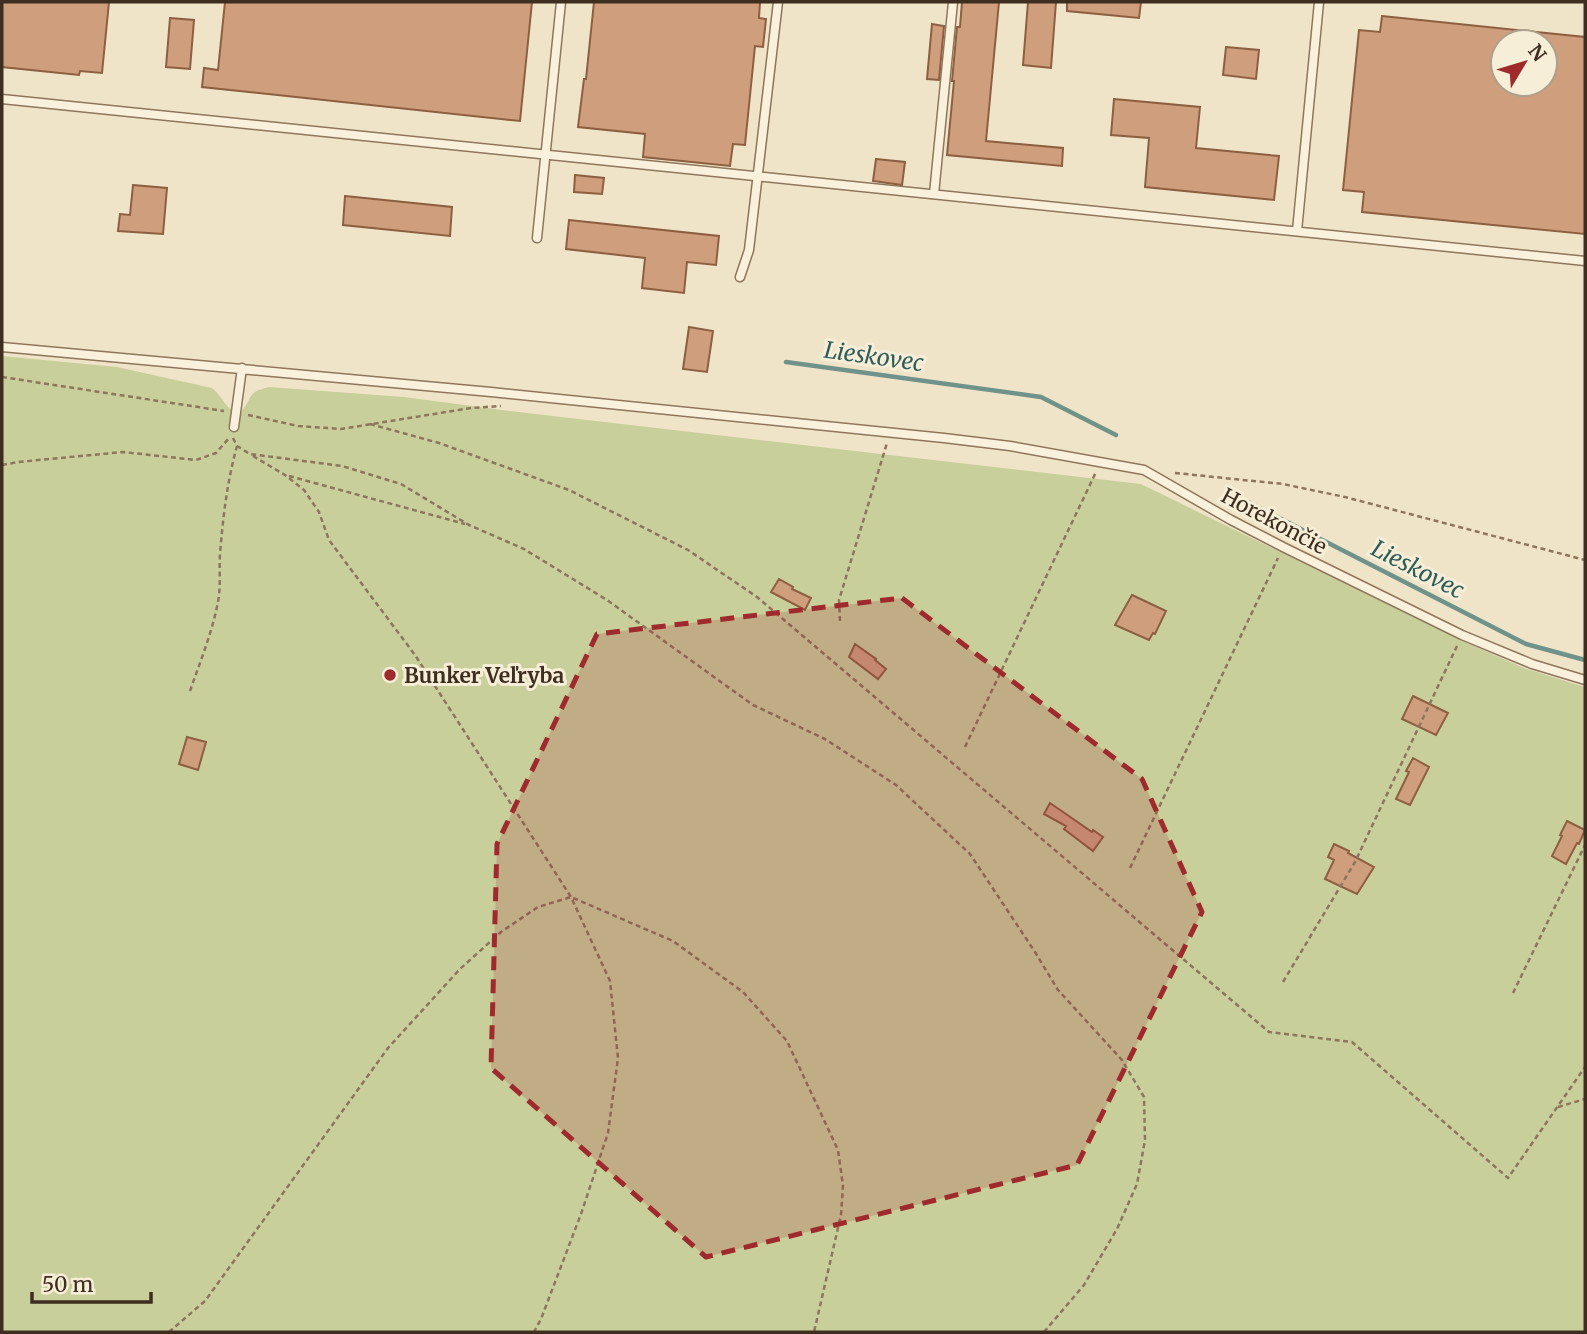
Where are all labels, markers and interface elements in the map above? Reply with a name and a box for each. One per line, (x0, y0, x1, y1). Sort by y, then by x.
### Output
north arrow (1489, 28, 1559, 98)
text: N (1523, 39, 1551, 66)
water label: Lieskovec (822, 335, 926, 377)
street label: Horekončie (1217, 482, 1331, 560)
water label: Lieskovec (1367, 533, 1470, 605)
place label: Bunker Veľryba (404, 662, 565, 689)
marker: Bunker Veľryba (382, 667, 398, 683)
scale bar (32, 1260, 150, 1304)
text: 50 m (42, 1271, 93, 1298)

